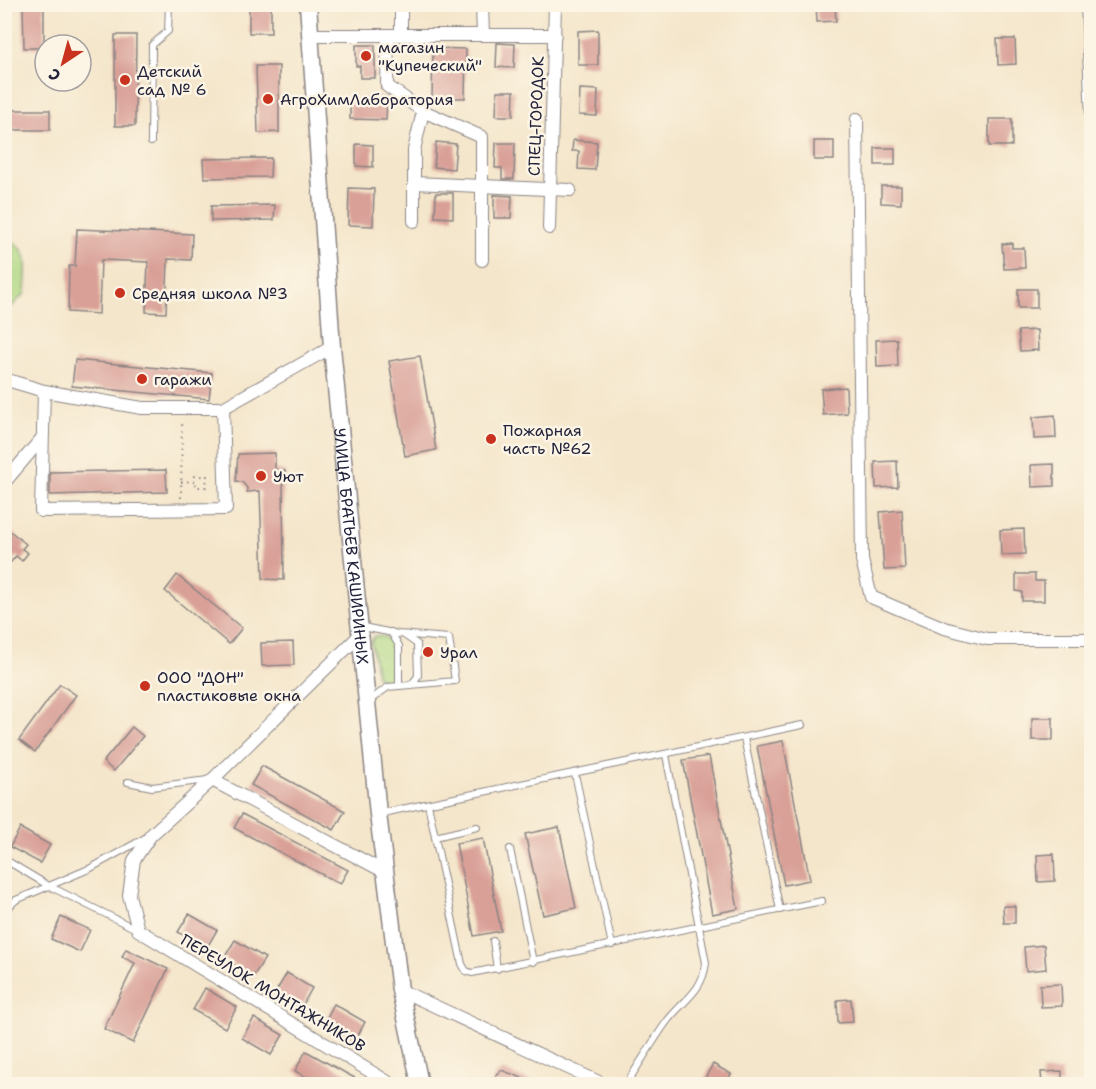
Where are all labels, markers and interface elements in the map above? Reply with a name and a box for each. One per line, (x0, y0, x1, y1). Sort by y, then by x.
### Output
north arrow (33, 33, 93, 93)
place label: магазин "Купеческий" (378, 37, 482, 76)
marker: магазин "Купеческий" (359, 49, 373, 63)
street label: СПЕЦ-ГОРОДОК (523, 55, 549, 176)
place label: Детский сад № 6 (137, 61, 207, 100)
text: С (44, 63, 65, 86)
marker: Детский сад № 6 (118, 73, 132, 87)
place label: АгроХимЛаборатория (280, 89, 454, 110)
marker: АгроХимЛаборатория (261, 92, 275, 106)
place label: Средняя школа №3 (132, 283, 288, 304)
marker: Средняя школа №3 (113, 286, 127, 300)
place label: гаражи (154, 369, 212, 390)
marker: гаражи (135, 372, 149, 386)
place label: Пожарная часть №62 (503, 420, 592, 459)
street label: УЛИЦА БРАТЬЕВ КАШИРИНЫХ (330, 427, 374, 665)
marker: Пожарная часть №62 (484, 432, 498, 446)
place label: Уют (273, 466, 305, 487)
marker: Уют (254, 469, 268, 483)
place label: Урал (440, 642, 478, 663)
marker: Урал (421, 645, 435, 659)
place label: ООО "ДОН" пластиковые окна (157, 667, 301, 706)
marker: ООО "ДОН" пластиковые окна (138, 679, 152, 693)
street label: ПЕРЕУЛОК МОНТАЖНИКОВ (177, 929, 369, 1057)

